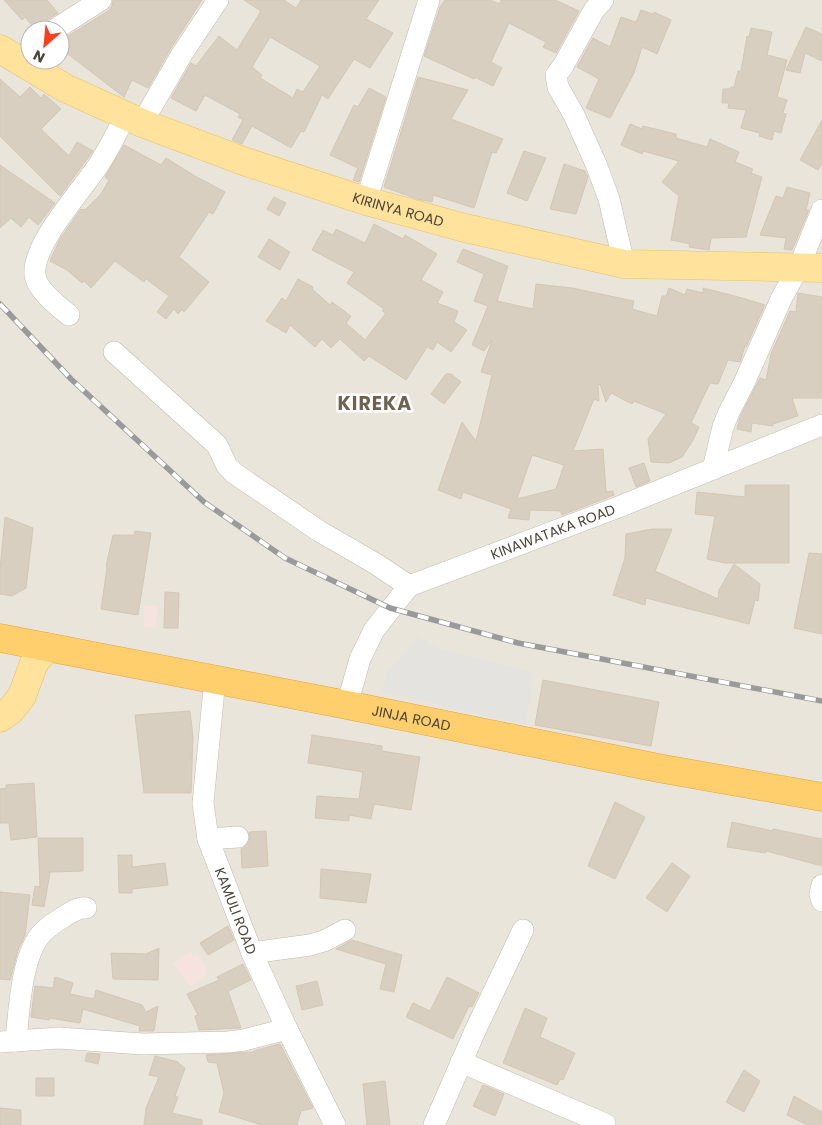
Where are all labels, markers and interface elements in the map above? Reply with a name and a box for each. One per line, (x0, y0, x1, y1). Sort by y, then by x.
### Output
north arrow (20, 20, 70, 70)
text: N (30, 45, 48, 68)
street label: KIRINYA ROAD (350, 187, 446, 232)
district label: KIREKA (338, 390, 412, 417)
street label: KINAWATAKA ROAD (488, 499, 618, 564)
street label: JINJA ROAD (370, 700, 453, 736)
street label: KAMULI ROAD (210, 865, 262, 957)

